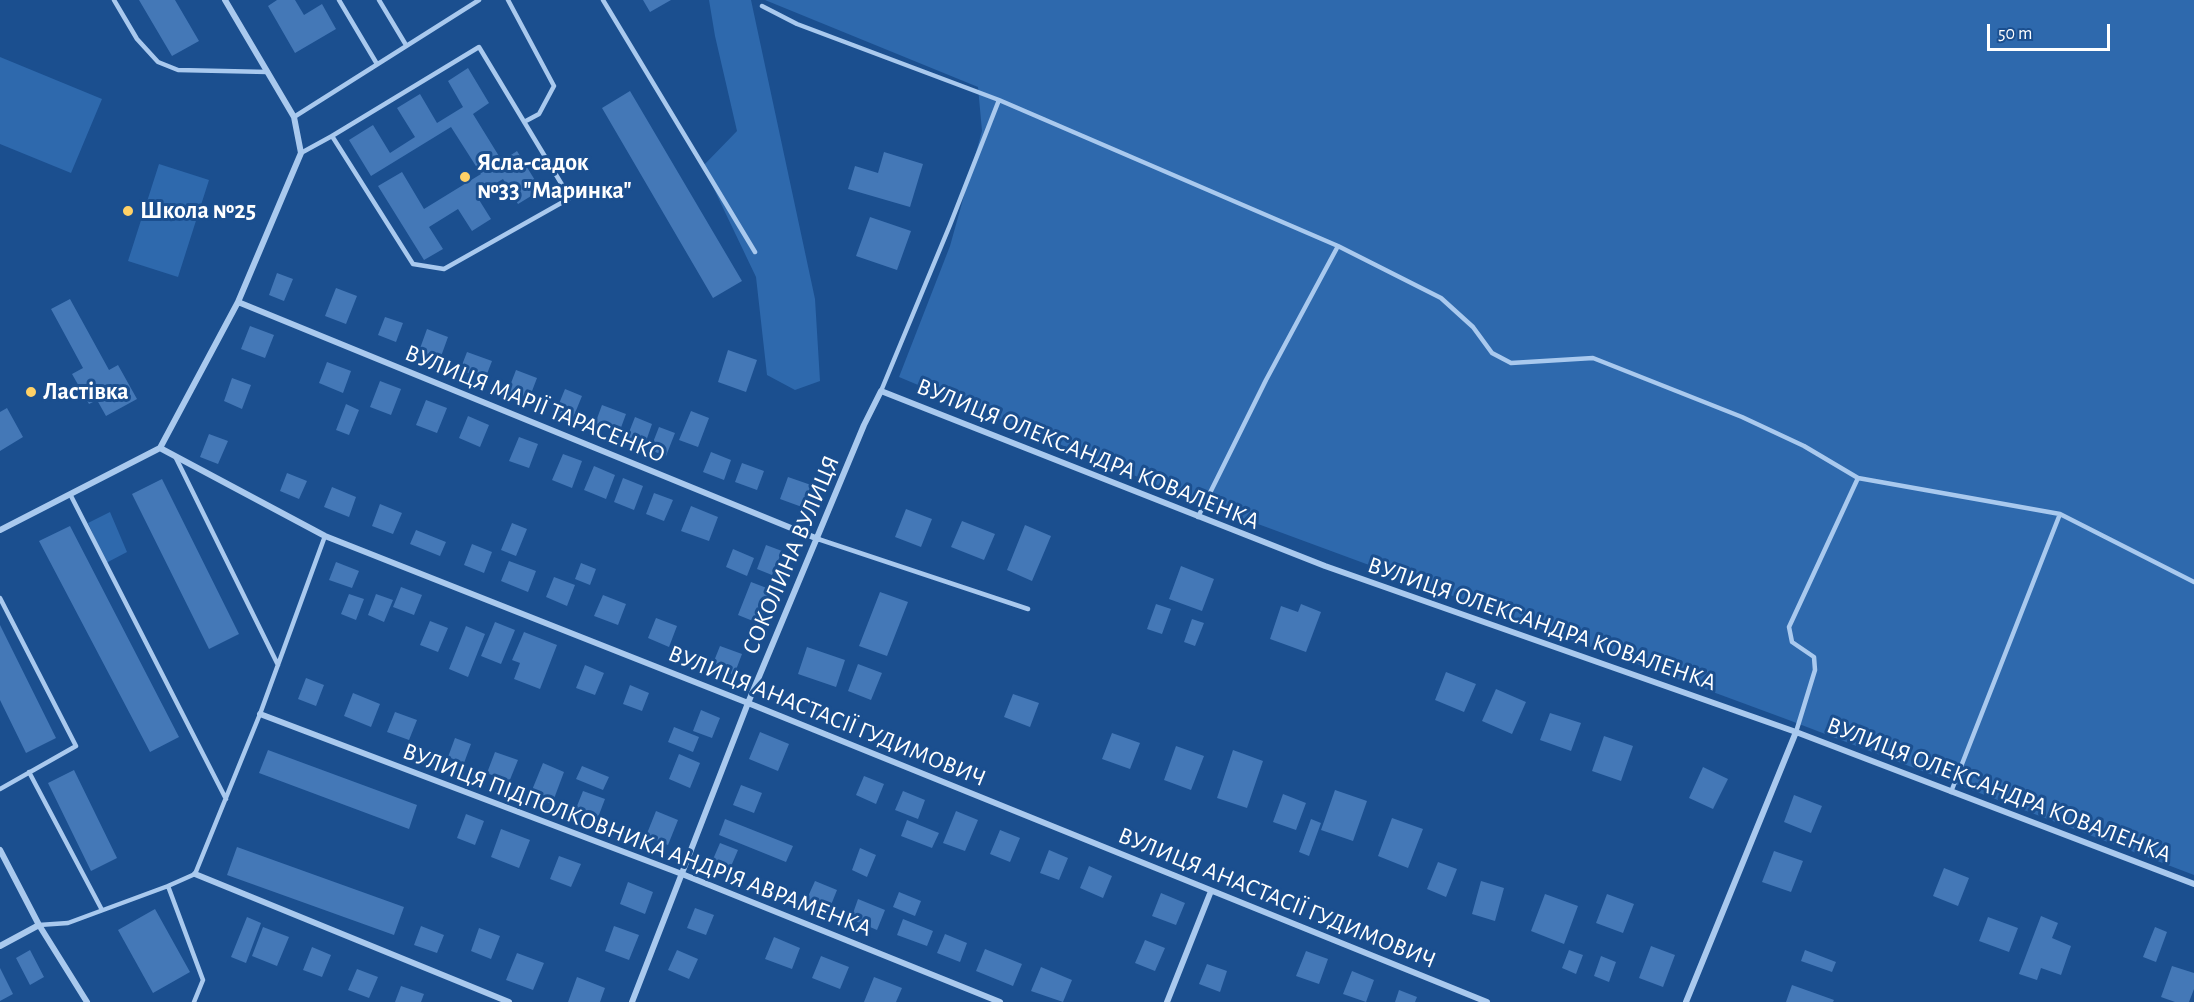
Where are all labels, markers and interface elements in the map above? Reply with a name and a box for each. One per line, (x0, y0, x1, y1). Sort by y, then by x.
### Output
scale bar (1990, 12, 2113, 50)
text: 50 m (1998, 25, 2032, 43)
place label: Ясла-садок №33 "Маринка" (477, 149, 632, 205)
marker: Ясла-садок №33 "Маринка" (458, 170, 472, 184)
place label: Школа №25 (140, 197, 256, 225)
marker: Школа №25 (121, 204, 135, 218)
street label: ВУЛИЦЯ МАРІЇ ТАРАСЕНКО (401, 339, 669, 469)
street label: ВУЛИЦЯ ОЛЕКСАНДРА КОВАЛЕНКА (912, 372, 1264, 536)
place label: Ластівка (43, 378, 129, 406)
marker: Ластівка (24, 385, 38, 399)
street label: СОКОЛИНА ВУЛИЦЯ (736, 451, 846, 659)
street label: ВУЛИЦЯ ОЛЕКСАНДРА КОВАЛЕНКА (1364, 551, 1720, 697)
street label: ВУЛИЦЯ АНАСТАСІЇ ГУДИМОВИЧ (664, 639, 990, 793)
street label: ВУЛИЦЯ ОЛЕКСАНДРА КОВАЛЕНКА (1822, 711, 2176, 869)
street label: ВУЛИЦЯ ПІДПОЛКОВНИКА АНДРІЯ АВРАМЕНКА (398, 737, 876, 943)
street label: ВУЛИЦЯ АНАСТАСІЇ ГУДИМОВИЧ (1114, 821, 1440, 975)

